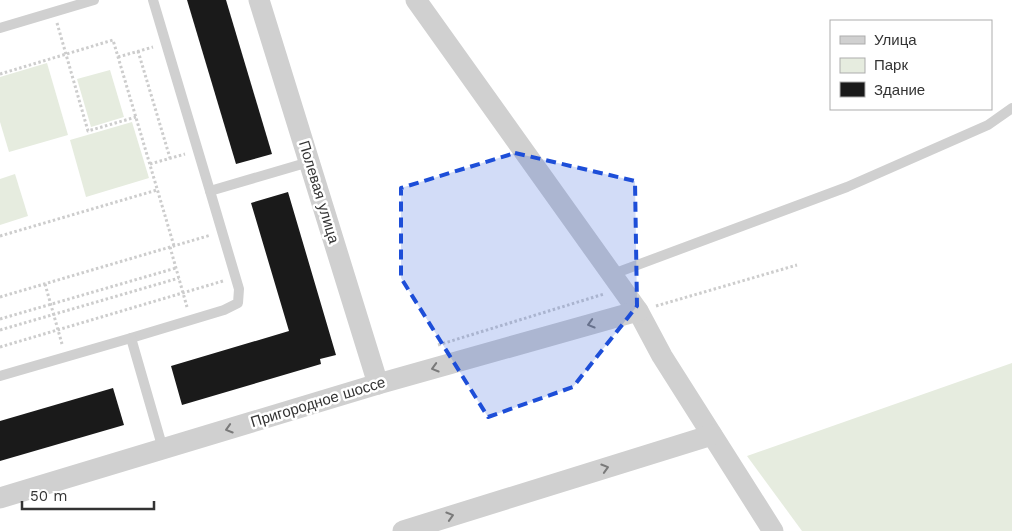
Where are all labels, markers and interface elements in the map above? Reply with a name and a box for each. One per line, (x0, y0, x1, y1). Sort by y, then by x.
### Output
legend (830, 20, 992, 110)
text: Улица (874, 31, 917, 49)
text: Парк (874, 56, 908, 74)
text: Здание (874, 81, 925, 99)
street label: Полевая улица (295, 138, 343, 246)
one-way arrow (588, 319, 596, 329)
one-way arrow (431, 363, 439, 373)
street label: Пригородное шоссе (248, 373, 388, 431)
one-way arrow (225, 424, 233, 434)
one-way arrow (600, 464, 609, 474)
scale bar (22, 478, 155, 510)
text: 50 m (30, 487, 67, 505)
one-way arrow (445, 512, 453, 522)

